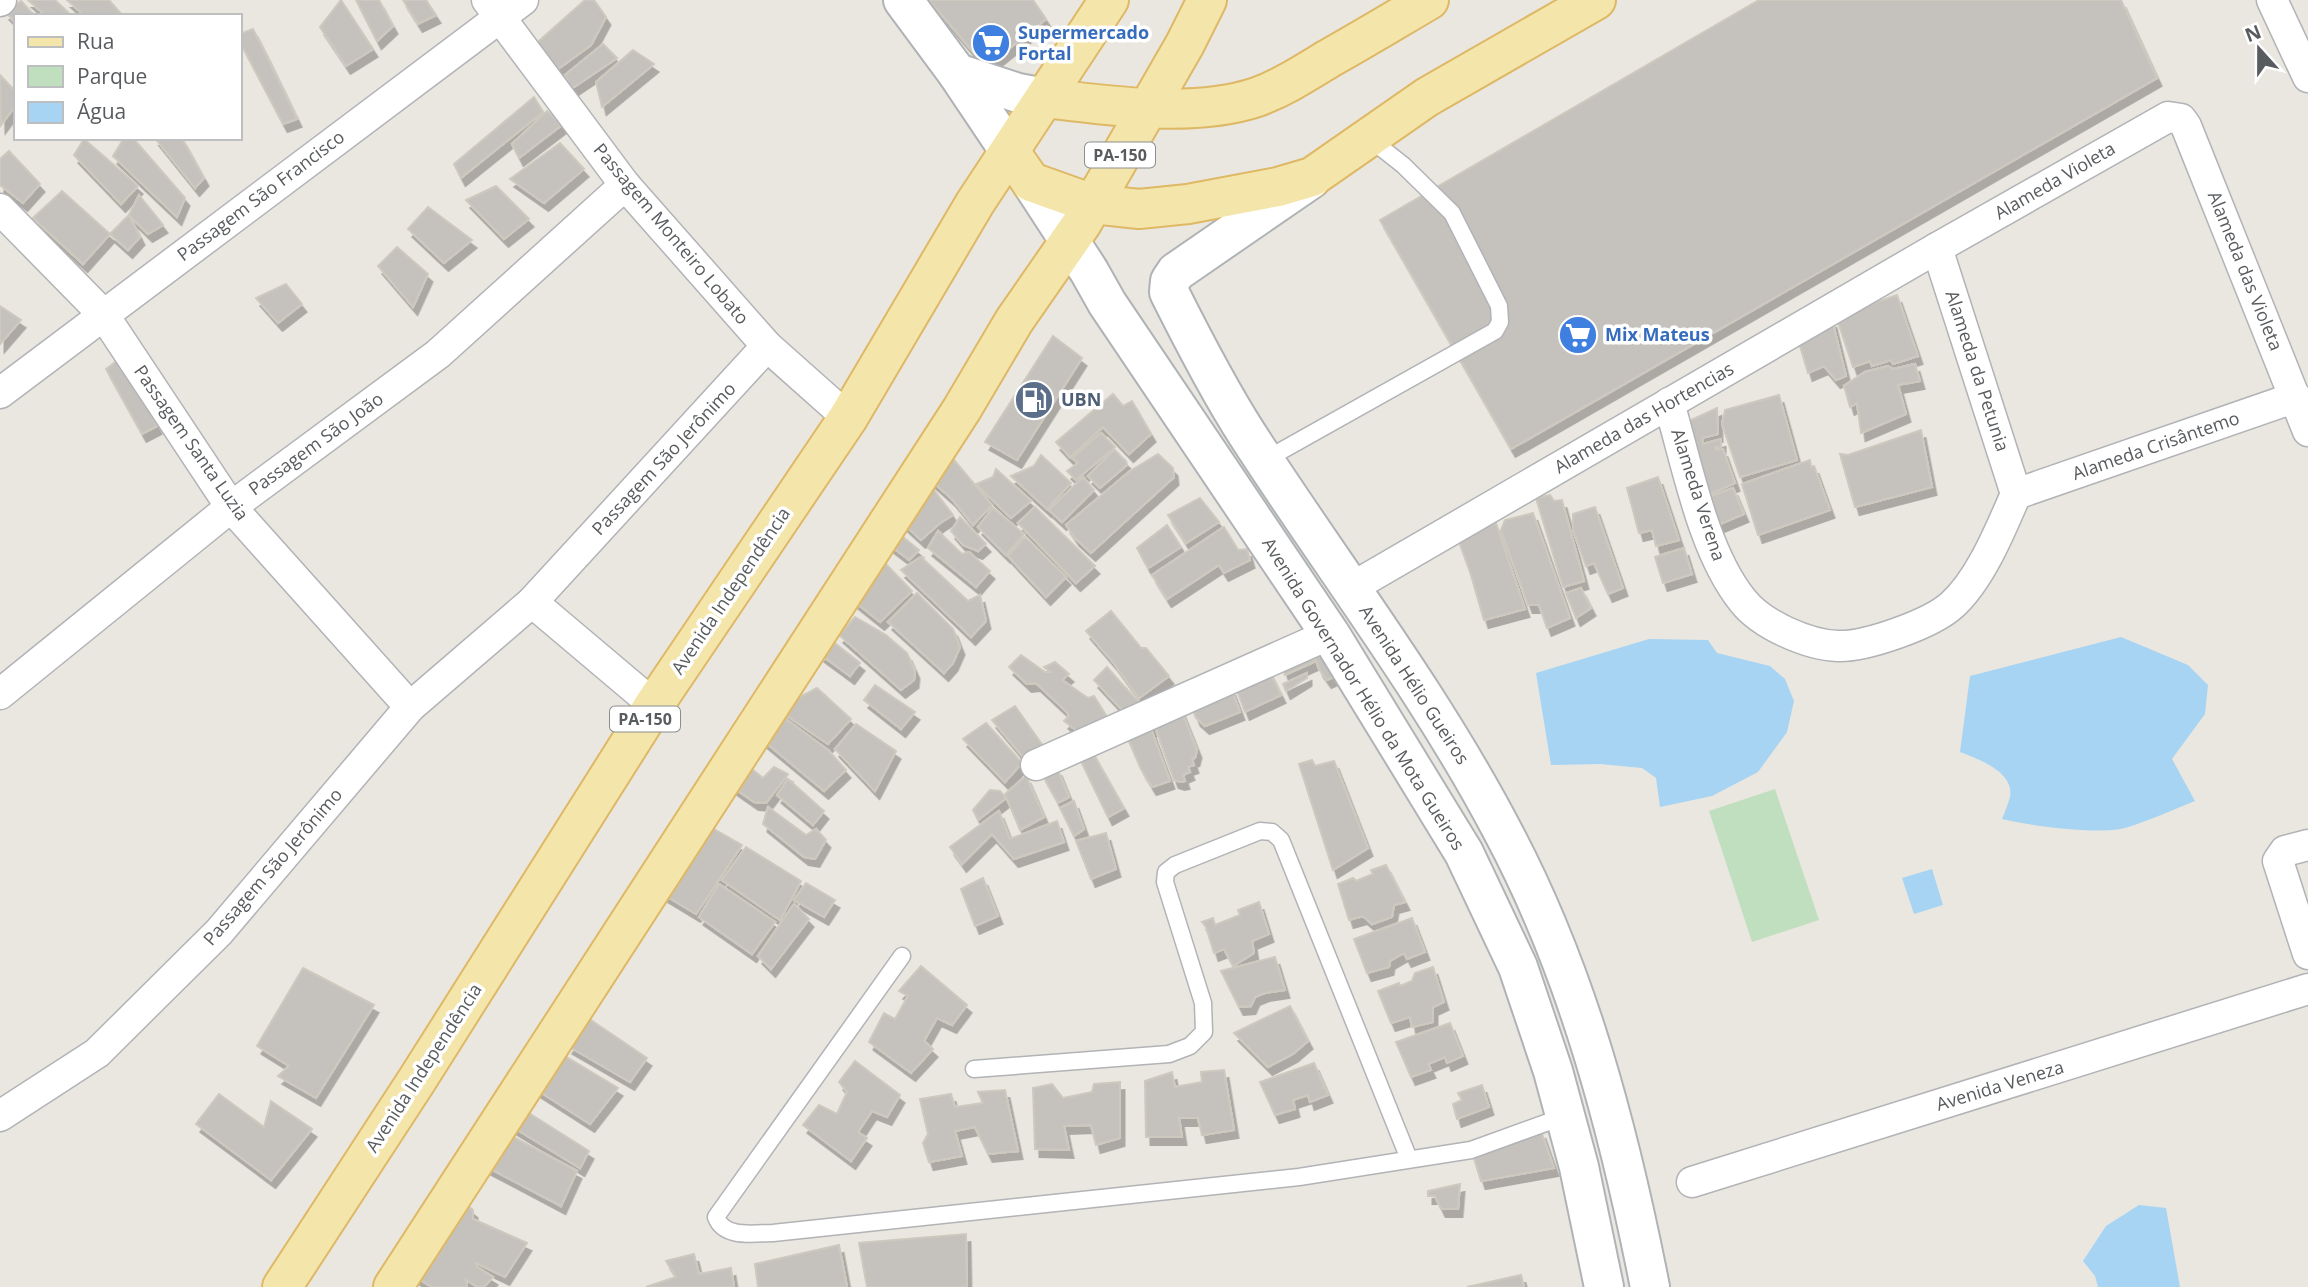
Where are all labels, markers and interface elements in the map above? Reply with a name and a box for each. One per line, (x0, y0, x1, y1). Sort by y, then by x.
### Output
legend (14, 14, 242, 140)
north arrow (2224, 14, 2294, 84)
text: N (2241, 18, 2265, 48)
place label: Supermercado Fortal (1018, 20, 1149, 65)
supermarket icon: Supermercado Fortal (970, 22, 1012, 64)
text: Rua (77, 27, 115, 55)
text: Parque (77, 62, 147, 90)
text: Água (77, 97, 126, 125)
street label: Passagem São Francisco (172, 124, 349, 266)
street label: Alameda Violeta (1990, 136, 2119, 224)
street label: Passagem Monteiro Lobato (589, 138, 755, 329)
road number: PA-150 (1085, 142, 1155, 168)
street label: Alameda das Violeta (2203, 187, 2289, 354)
street label: Alameda da Petunia (1941, 287, 2015, 454)
supermarket icon: Mix Mateus (1557, 314, 1599, 356)
place label: Mix Mateus (1605, 322, 1710, 346)
street label: Alameda das Hortencias (1549, 356, 1738, 478)
street label: Passagem Santa Luzia (129, 360, 255, 525)
street label: Passagem São Jerônimo (586, 377, 741, 540)
fuel station icon: UBN (1013, 379, 1055, 421)
street label: Passagem São João (243, 386, 388, 500)
place label: UBN (1061, 387, 1101, 411)
street label: Alameda Crisântemo (2069, 405, 2242, 485)
street label: Alameda Verena (1666, 425, 1732, 564)
street label: Avenida Independência (665, 502, 795, 679)
street label: Avenida Governador Hélio da Mota Gueiros (1257, 533, 1471, 854)
street label: Avenida Hélio Gueiros (1354, 600, 1475, 769)
road number: PA-150 (610, 706, 680, 732)
street label: Passagem São Jerônimo (197, 783, 347, 950)
street label: Avenida Independência (360, 979, 487, 1156)
street label: Avenida Veneza (1933, 1054, 2066, 1116)

